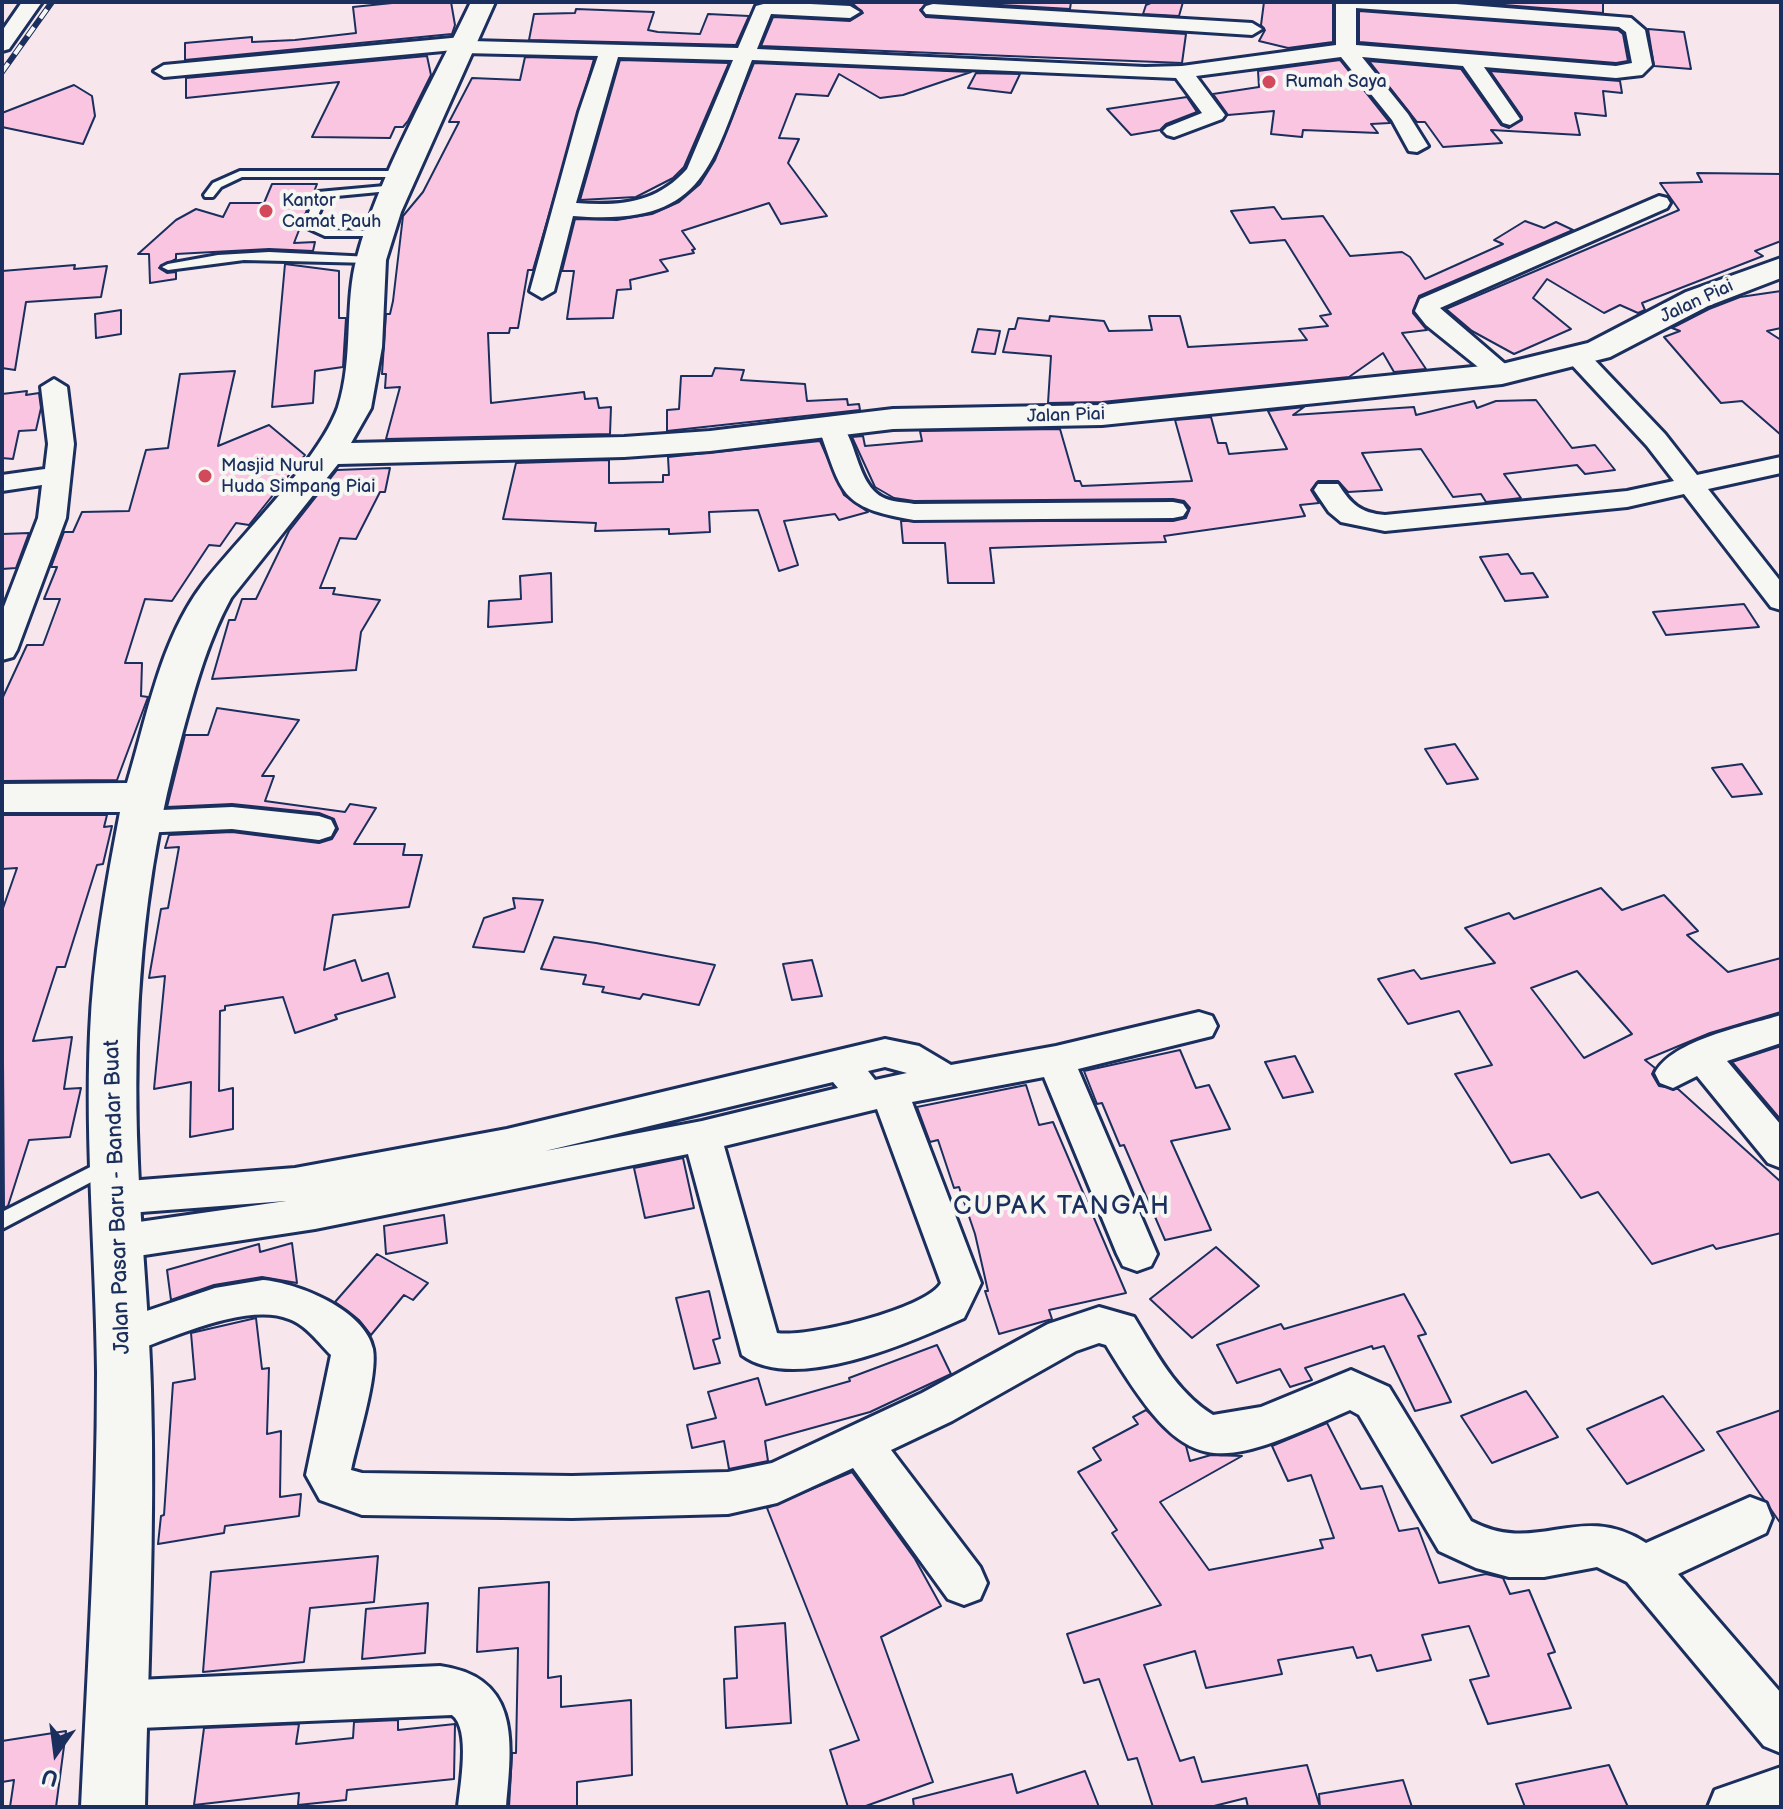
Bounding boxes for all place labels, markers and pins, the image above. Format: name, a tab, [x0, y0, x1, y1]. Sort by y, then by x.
place label: Rumah Saya	[1285, 71, 1387, 93]
marker: Rumah Saya	[1260, 73, 1278, 91]
place label: Kantor Camat Pauh	[282, 190, 381, 232]
marker: Kantor Camat Pauh	[257, 202, 275, 220]
place label: Masjid Nurul Huda Simpang Piai	[221, 455, 375, 498]
marker: Masjid Nurul Huda Simpang Piai	[196, 467, 214, 485]

